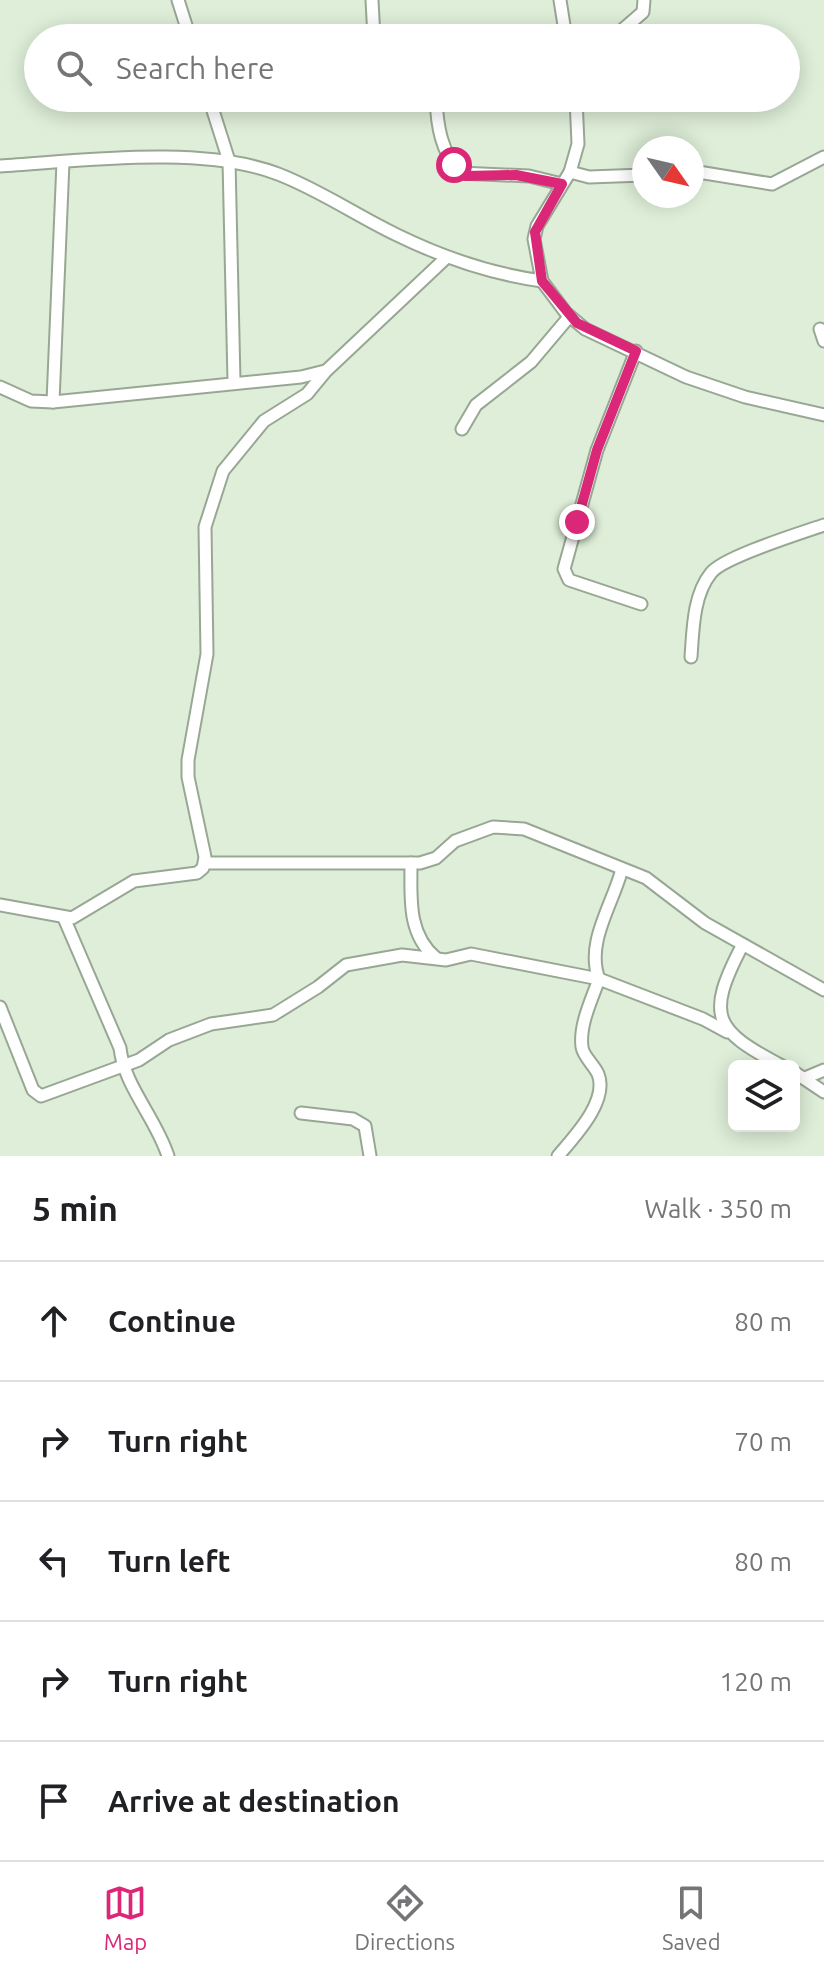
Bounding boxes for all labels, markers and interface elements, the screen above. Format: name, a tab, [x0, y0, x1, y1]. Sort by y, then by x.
search box	[24, 24, 800, 112]
icon: search	[52, 46, 96, 90]
text: Search here	[116, 51, 275, 85]
north arrow	[632, 136, 704, 208]
route start	[436, 147, 472, 183]
route end	[559, 504, 595, 540]
map controls	[728, 1060, 800, 1132]
button: layers	[728, 1060, 800, 1132]
text: 5 min	[32, 1189, 118, 1227]
text: Walk · 350 m	[644, 1194, 792, 1223]
icon: ahead	[32, 1299, 76, 1343]
text: Continue	[108, 1304, 236, 1338]
text: 80 m	[734, 1307, 792, 1336]
icon: right	[32, 1419, 76, 1463]
text: Turn right	[108, 1424, 248, 1458]
text: 70 m	[734, 1427, 792, 1456]
icon: left	[32, 1539, 76, 1583]
text: Turn left	[108, 1544, 230, 1578]
text: 80 m	[734, 1547, 792, 1576]
icon: right	[32, 1659, 76, 1703]
text: Turn right	[108, 1664, 248, 1698]
text: 120 m	[720, 1667, 792, 1696]
icon: arrive	[32, 1779, 76, 1823]
text: Arrive at destination	[108, 1784, 400, 1818]
tab: Map	[103, 1881, 147, 1954]
tab: Directions	[354, 1881, 455, 1954]
tab: Saved	[662, 1881, 721, 1954]

